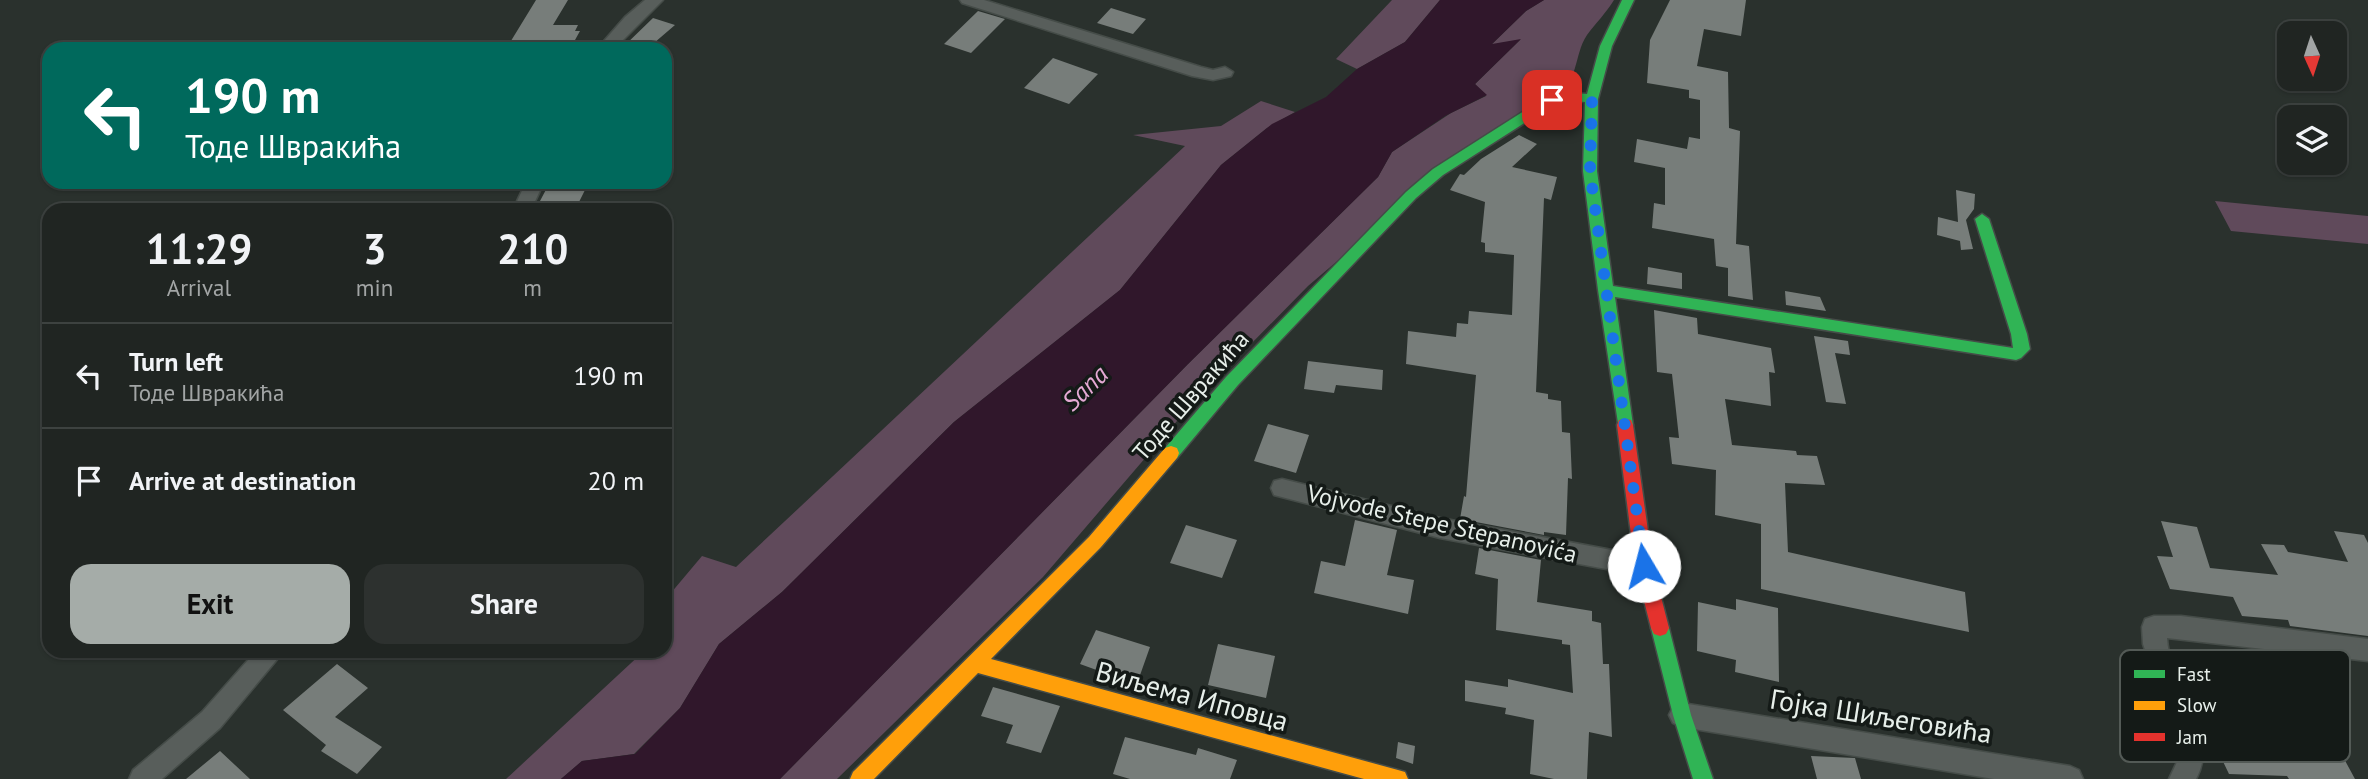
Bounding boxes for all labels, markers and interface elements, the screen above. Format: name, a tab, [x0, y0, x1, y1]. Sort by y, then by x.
north arrow	[2277, 21, 2347, 91]
map controls	[2277, 21, 2347, 175]
text: 190 m	[185, 63, 320, 127]
icon: left	[70, 70, 161, 161]
pin	[1522, 70, 1582, 130]
icon: arrive	[1533, 81, 1571, 119]
button: layers	[2277, 105, 2347, 175]
text: Тоде Швракића	[185, 125, 401, 167]
text: 11:29	[146, 221, 252, 276]
text: 3	[363, 221, 386, 276]
text: 210	[497, 221, 568, 276]
text: Arrival	[167, 273, 231, 302]
text: min	[356, 273, 393, 302]
text: m	[523, 273, 542, 302]
street label: Тоде Швракића	[1126, 324, 1255, 467]
text: Turn left	[129, 345, 223, 378]
icon: left	[70, 357, 108, 395]
water label: Sana	[1054, 357, 1115, 418]
text: 190 m	[573, 359, 644, 392]
text: Тоде Швракића	[129, 378, 284, 407]
icon: arrive	[70, 462, 108, 500]
text: Arrive at destination	[129, 464, 356, 497]
text: 20 m	[588, 464, 644, 497]
street label: Vojvode Stepe Stepanovića	[1303, 477, 1580, 570]
position arrow	[1607, 529, 1681, 603]
button: Exit	[70, 564, 350, 644]
button: Share	[364, 564, 644, 644]
legend	[2120, 650, 2350, 762]
street label: Виљема Иповца	[1092, 652, 1292, 739]
text: Fast	[2177, 662, 2211, 686]
street label: Гојка Шиљеговића	[1767, 680, 1995, 751]
text: Slow	[2177, 693, 2217, 717]
text: Jam	[2176, 725, 2207, 749]

